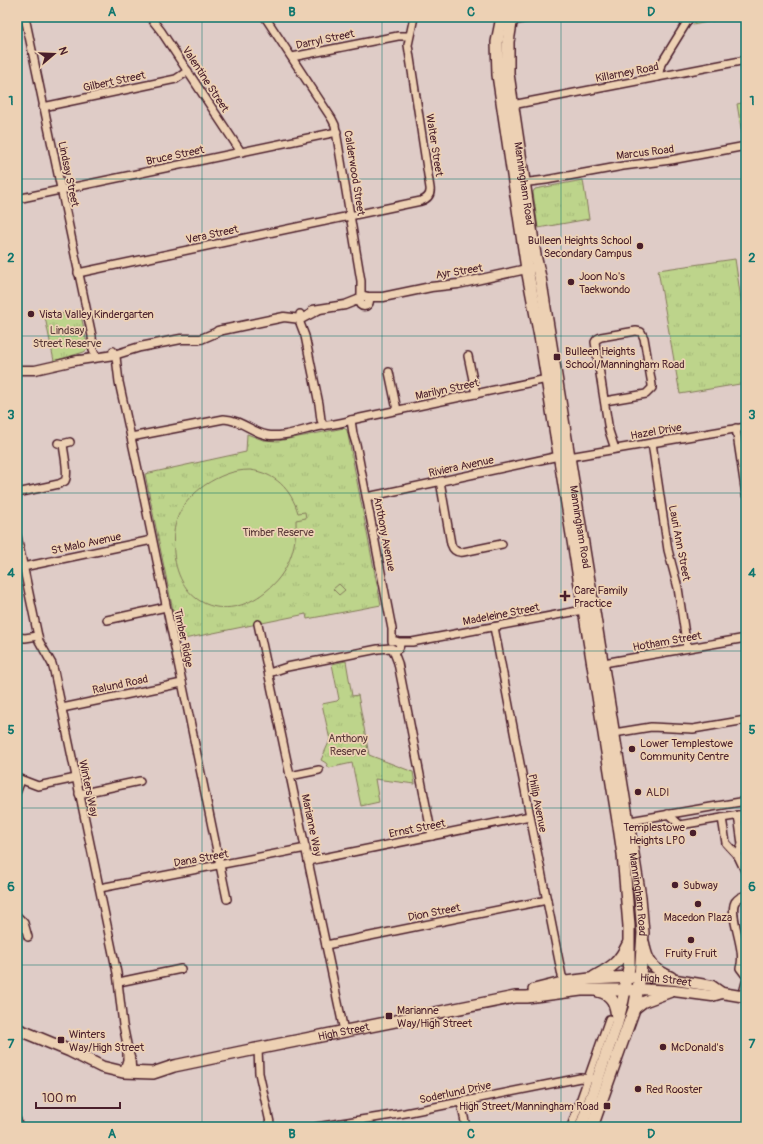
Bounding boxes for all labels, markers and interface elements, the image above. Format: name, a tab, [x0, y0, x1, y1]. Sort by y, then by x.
text: A	[108, 4, 117, 20]
text: B	[288, 4, 296, 20]
text: C	[467, 4, 475, 20]
text: D	[647, 4, 655, 20]
street label: Darryl Street	[295, 27, 356, 52]
north arrow	[34, 34, 74, 74]
street label: Valentine Street	[179, 44, 232, 115]
text: N	[56, 45, 71, 57]
street label: Killarney Road	[594, 60, 660, 85]
street label: Gilbert Street	[82, 68, 147, 94]
text: 1	[8, 93, 14, 109]
text: 1	[749, 93, 755, 109]
street label: Walter Street	[423, 113, 446, 178]
street label: Calderwood Street	[341, 129, 368, 217]
street label: Lindsay Street	[55, 140, 82, 209]
street label: Manningham Road	[511, 141, 536, 226]
street label: Bruce Street	[145, 143, 206, 168]
street label: Marcus Road	[615, 143, 675, 162]
street label: Vera Street	[185, 222, 240, 246]
place label: Bulleen Heights School Secondary Campus	[528, 234, 632, 260]
marker: Bulleen Heights School Secondary Campus	[635, 241, 645, 251]
text: 2	[7, 250, 15, 266]
text: 2	[748, 250, 756, 266]
street label: Ayr Street	[435, 261, 484, 282]
place label: Joon No's Taekwondo	[579, 270, 630, 296]
marker: Joon No's Taekwondo	[566, 277, 576, 287]
place label: Vista Valley Kindergarten	[39, 308, 154, 321]
marker: Vista Valley Kindergarten	[26, 309, 36, 319]
park label: Lindsay Street Reserve	[33, 324, 102, 350]
place label: Bulleen Heights School/Manningham Road	[565, 345, 685, 371]
marker: Bulleen Heights School/Manningham Road	[552, 352, 562, 362]
street label: Marilyn Street	[414, 376, 481, 403]
text: 3	[7, 407, 15, 423]
text: 3	[748, 407, 756, 423]
street label: Hazel Drive	[629, 421, 683, 442]
street label: Riviera Avenue	[427, 453, 495, 480]
street label: Manningham Road	[567, 484, 593, 570]
street label: Anthony Avenue	[371, 496, 398, 573]
street label: Lauri Ann Street	[666, 504, 693, 583]
park label: Timber Reserve	[242, 526, 314, 539]
street label: St Malo Avenue	[50, 530, 123, 557]
text: 4	[7, 565, 15, 581]
text: 4	[748, 565, 756, 581]
place label: Care Family Practice	[574, 584, 628, 610]
marker: Care Family Practice	[559, 590, 571, 602]
street label: Madeleine Street	[462, 601, 541, 628]
street label: Timber Ridge	[171, 608, 196, 669]
street label: Hotham Street	[632, 629, 703, 654]
street label: Ralund Road	[91, 672, 149, 697]
text: 5	[7, 722, 15, 738]
text: 5	[748, 722, 756, 738]
park label: Anthony Reserve	[328, 732, 368, 758]
place label: Lower Templestowe Community Centre	[640, 737, 733, 763]
marker: Lower Templestowe Community Centre	[627, 744, 637, 754]
street label: Winters Way	[76, 759, 101, 818]
street label: Philip Avenue	[525, 773, 550, 834]
place label: ALDI	[646, 786, 669, 799]
marker: ALDI	[633, 787, 643, 797]
street label: Marianne Way	[299, 793, 324, 858]
street label: Ernst Street	[388, 817, 447, 840]
place label: Templestowe Heights LPO	[623, 821, 686, 847]
marker: Templestowe Heights LPO	[688, 828, 698, 838]
street label: Dana Street	[173, 847, 230, 870]
street label: Manningham Road	[626, 852, 649, 936]
text: 6	[7, 879, 15, 895]
place label: Subway	[683, 879, 718, 892]
text: 6	[748, 879, 756, 895]
marker: Subway	[670, 880, 680, 890]
marker: Macedon Plaza	[693, 899, 703, 909]
street label: Dion Street	[407, 901, 462, 924]
place label: Macedon Plaza	[664, 911, 732, 924]
marker: Fruity Fruit	[686, 935, 696, 945]
place label: Fruity Fruit	[665, 947, 718, 960]
street label: High Street	[639, 971, 693, 990]
place label: Marianne Way/High Street	[397, 1004, 473, 1030]
marker: Marianne Way/High Street	[384, 1011, 394, 1021]
street label: High Street	[317, 1020, 371, 1043]
place label: Winters Way/High Street	[69, 1028, 145, 1054]
marker: Winters Way/High Street	[56, 1035, 66, 1045]
text: 7	[8, 1036, 15, 1052]
text: 7	[749, 1036, 756, 1052]
place label: McDonald's	[671, 1041, 724, 1054]
marker: McDonald's	[658, 1042, 668, 1052]
street label: Soderlund Drive	[418, 1078, 493, 1106]
place label: Red Rooster	[646, 1083, 703, 1096]
scale bar	[36, 1084, 120, 1110]
marker: Red Rooster	[633, 1084, 643, 1094]
text: 100 m	[42, 1091, 77, 1106]
place label: High Street/Manningham Road	[459, 1100, 599, 1113]
marker: High Street/Manningham Road	[602, 1101, 612, 1111]
text: A	[108, 1126, 117, 1142]
text: B	[288, 1126, 296, 1142]
text: C	[467, 1126, 475, 1142]
text: D	[647, 1126, 655, 1142]

